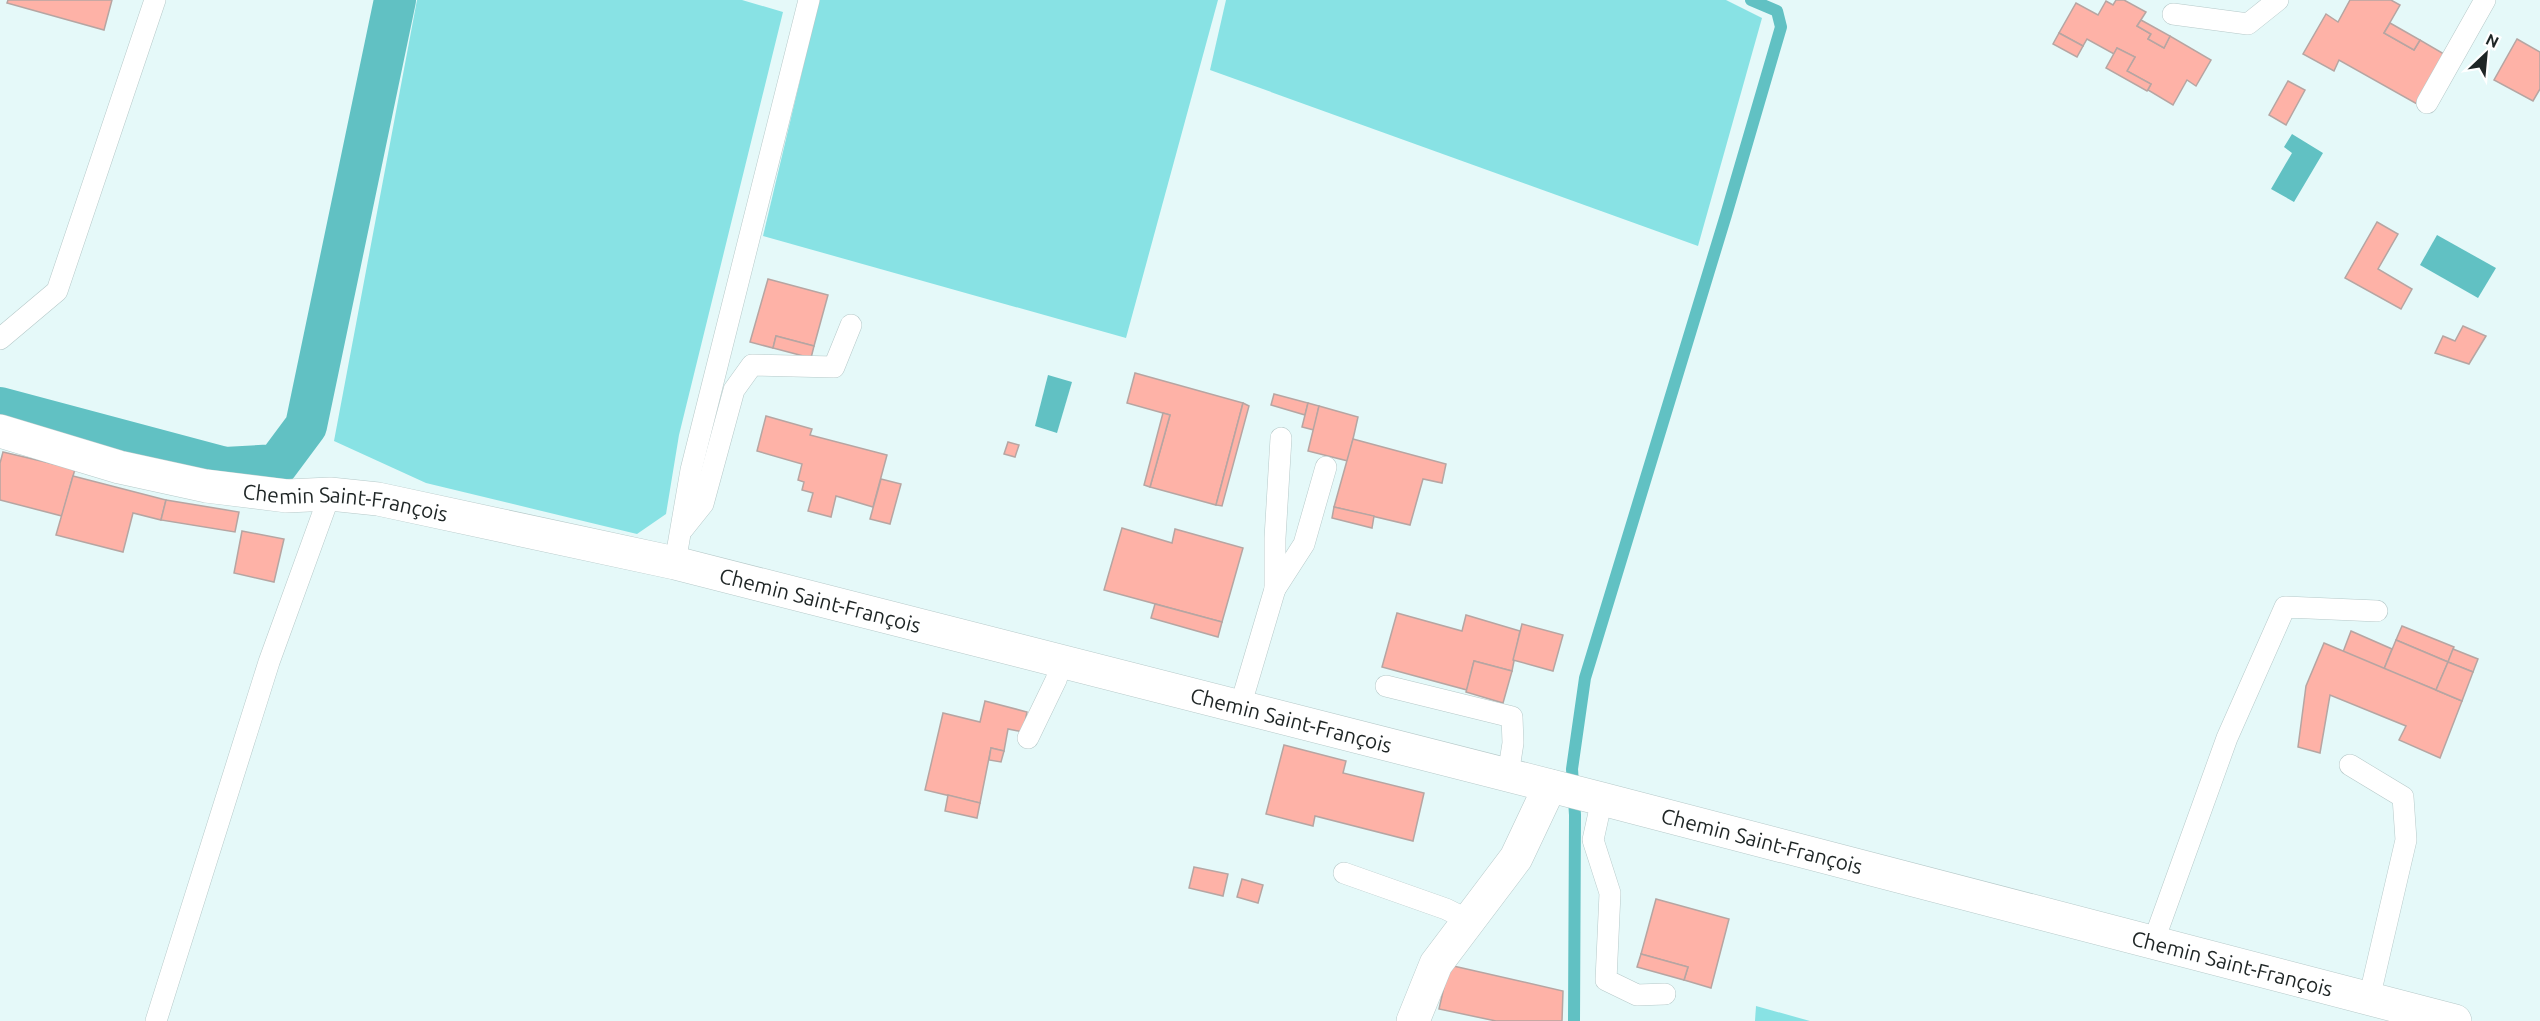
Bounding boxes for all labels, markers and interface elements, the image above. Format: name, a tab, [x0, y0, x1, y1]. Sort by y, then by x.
north arrow	[2456, 24, 2516, 84]
text: N	[2483, 30, 2502, 51]
street label: Chemin Saint-François	[241, 479, 450, 526]
street label: Chemin Saint-François	[717, 563, 923, 637]
street label: Chemin Saint-François	[1188, 683, 1394, 757]
street label: Chemin Saint-François	[1659, 803, 1865, 878]
street label: Chemin Saint-François	[2129, 925, 2335, 1001]

